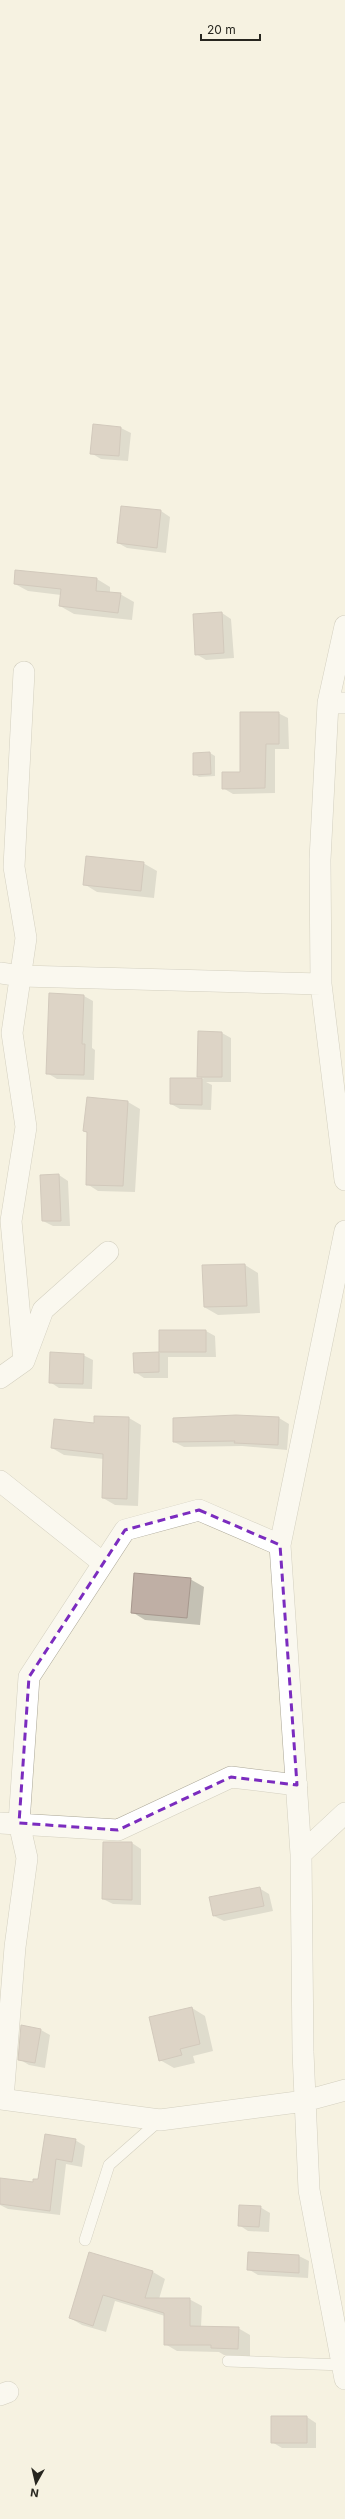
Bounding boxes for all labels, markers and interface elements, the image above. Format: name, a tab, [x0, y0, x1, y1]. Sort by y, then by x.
scale bar	[201, 16, 260, 42]
text: 20 m	[207, 22, 236, 37]
north arrow	[16, 2463, 56, 2503]
text: N	[29, 2485, 40, 2500]

